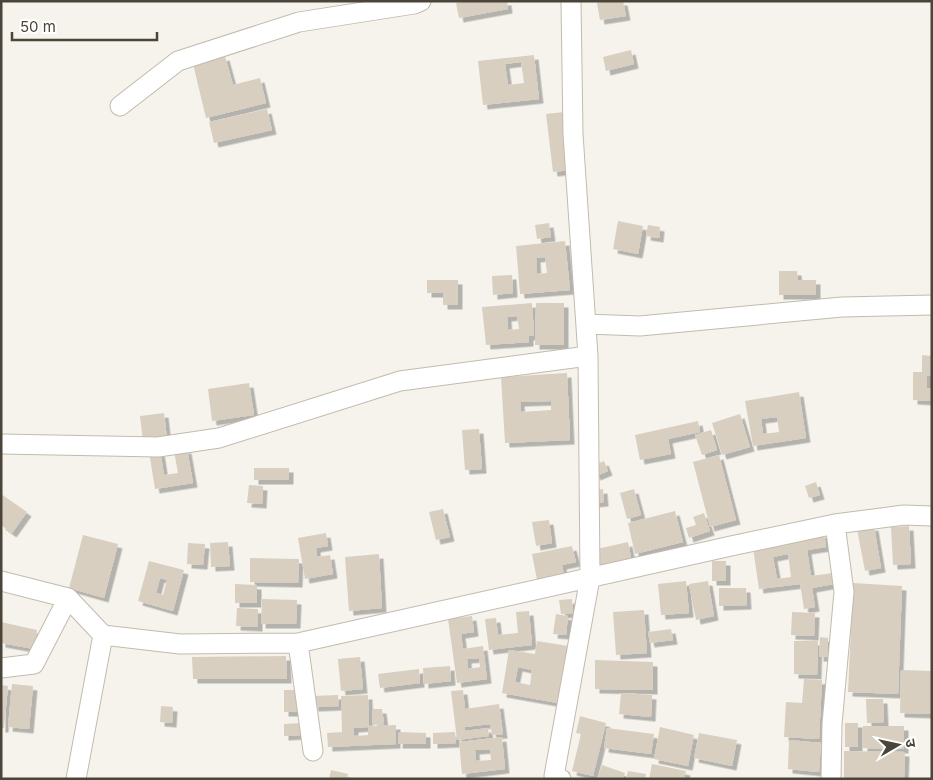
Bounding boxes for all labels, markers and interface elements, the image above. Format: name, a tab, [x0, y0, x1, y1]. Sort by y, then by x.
scale bar	[12, 10, 158, 42]
text: 50 m	[20, 17, 56, 36]
north arrow	[873, 720, 923, 770]
text: उ	[902, 738, 920, 749]

